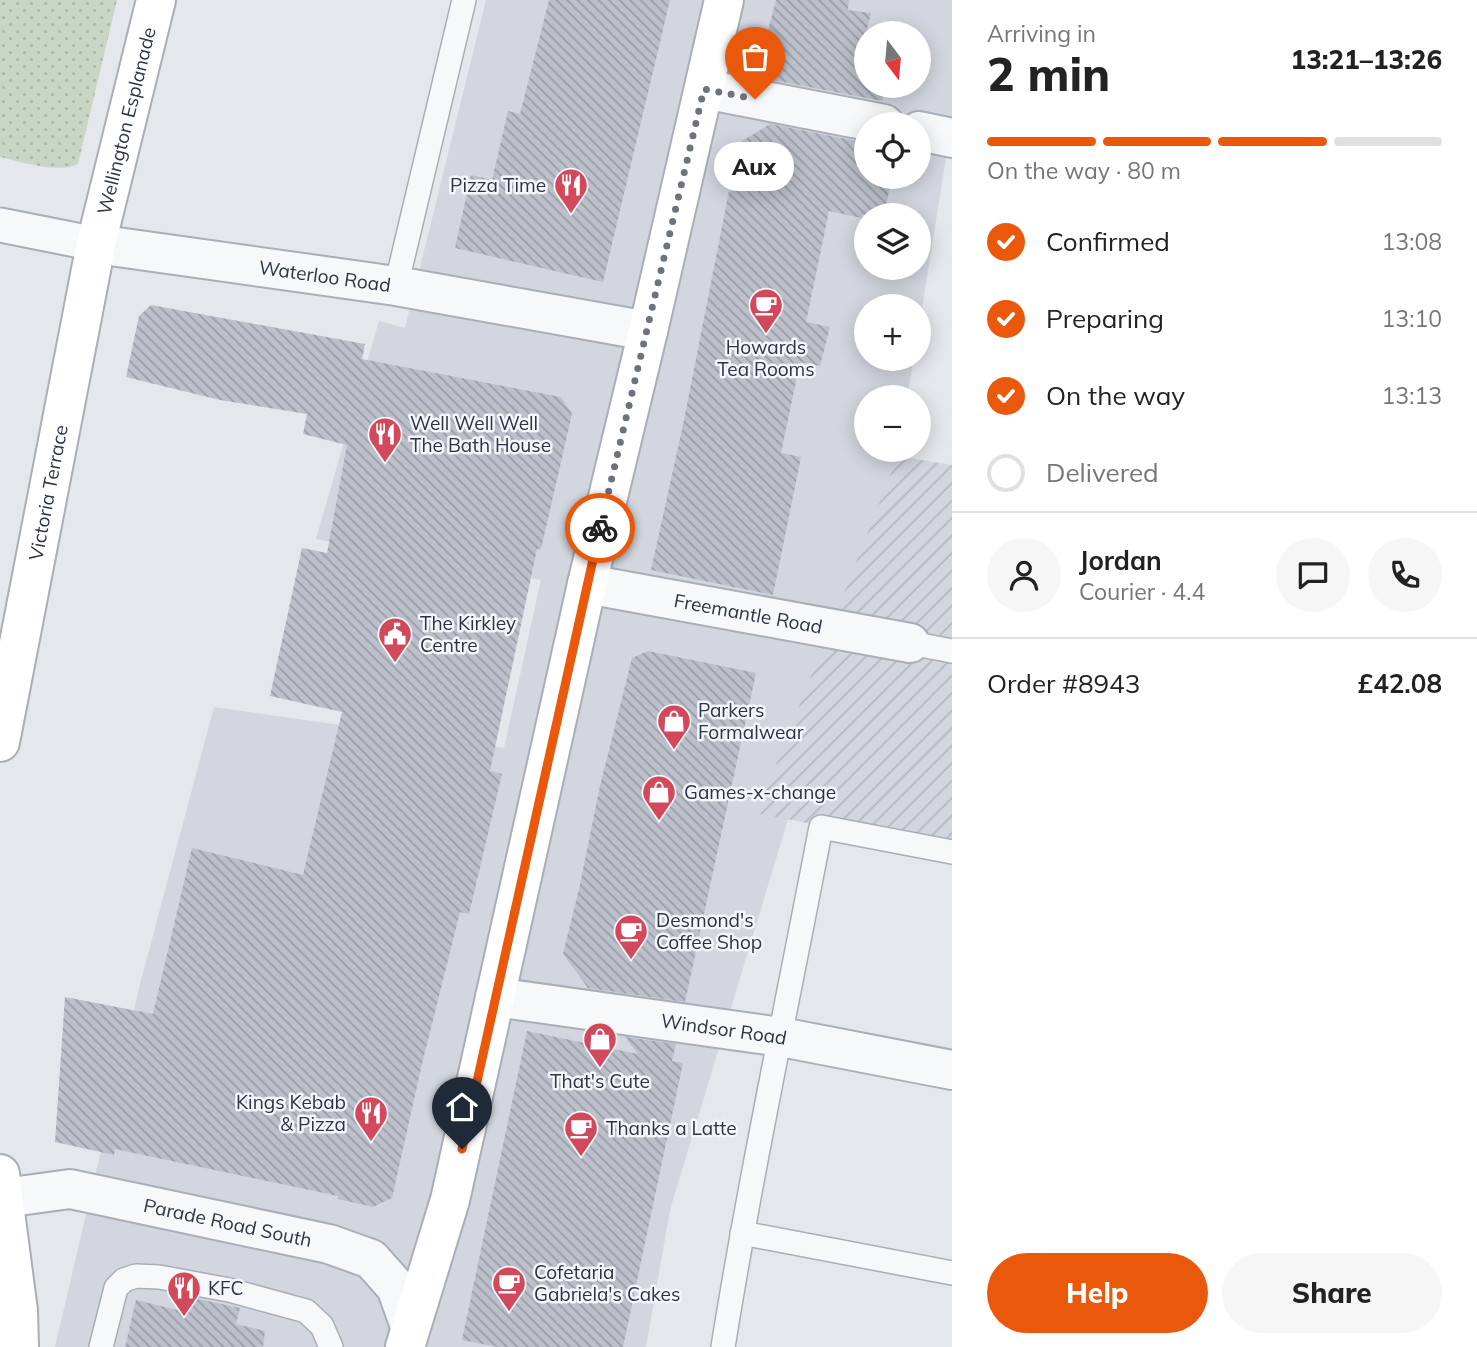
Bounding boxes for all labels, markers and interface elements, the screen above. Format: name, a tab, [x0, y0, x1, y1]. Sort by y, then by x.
text: Arriving in	[987, 19, 1096, 48]
north arrow	[854, 21, 931, 98]
map controls	[854, 21, 931, 462]
street label: Wellington Esplanade	[92, 25, 161, 217]
pin	[725, 27, 785, 99]
icon: bag	[736, 38, 774, 76]
text: 13:21–13:26	[1291, 43, 1442, 76]
text: 2 min	[987, 45, 1110, 103]
button: locate	[854, 112, 931, 189]
callout: Aux	[715, 141, 795, 190]
text: Aux	[732, 152, 776, 181]
text: On the way · 80 m	[987, 156, 1181, 185]
restaurant icon: Pizza Time	[552, 166, 590, 215]
place label: Pizza Time	[450, 173, 546, 197]
button: layers	[854, 203, 931, 280]
icon: check	[987, 223, 1025, 261]
text: Confirmed	[1046, 225, 1170, 258]
text: 13:08	[1382, 227, 1442, 256]
street label: Waterloo Road	[257, 255, 392, 297]
cafe icon: Howards Tea Rooms	[747, 286, 785, 335]
button: +	[854, 294, 931, 371]
icon: check	[987, 300, 1025, 338]
text: Preparing	[1046, 302, 1164, 335]
text: 13:10	[1382, 304, 1442, 333]
place label: Howards Tea Rooms	[717, 335, 815, 381]
icon: check	[987, 377, 1025, 415]
text: On the way	[1046, 379, 1185, 412]
text: 13:13	[1382, 381, 1442, 410]
button: −	[854, 385, 931, 462]
place label: Well Well Well The Bath House	[410, 411, 551, 457]
restaurant icon: Well Well Well The Bath House	[366, 415, 404, 464]
street label: Victoria Terrace	[23, 423, 73, 562]
text: Delivered	[1046, 456, 1159, 489]
courier	[565, 493, 635, 563]
icon: bike	[581, 509, 619, 547]
button: person	[987, 538, 1061, 612]
button: chat	[1276, 538, 1350, 612]
button: phone	[1368, 538, 1442, 612]
text: Jordan	[1079, 544, 1162, 577]
text: Courier · 4.4	[1079, 577, 1205, 606]
street label: Freemantle Road	[672, 588, 824, 639]
place label: The Kirkley Centre	[420, 611, 516, 657]
public building icon: The Kirkley Centre	[376, 615, 414, 664]
text: Order #8943	[987, 667, 1140, 700]
text: £42.08	[1358, 667, 1442, 700]
place label: Parkers Formalwear	[698, 698, 804, 744]
shop icon: Parkers Formalwear	[655, 702, 693, 751]
shop icon: Games-x-change	[640, 773, 678, 822]
place label: Games-x-change	[684, 780, 836, 804]
place label: Desmond's Coffee Shop	[656, 908, 762, 954]
cafe icon: Desmond's Coffee Shop	[612, 912, 650, 961]
street label: Windsor Road	[659, 1008, 789, 1050]
shop icon: That's Cute	[581, 1020, 619, 1069]
place label: That's Cute	[550, 1069, 650, 1093]
pin	[432, 1077, 492, 1149]
icon: home	[443, 1088, 481, 1126]
place label: Kings Kebab & Pizza	[236, 1090, 346, 1136]
restaurant icon: Kings Kebab & Pizza	[352, 1094, 390, 1143]
cafe icon: Thanks a Latte	[562, 1109, 600, 1158]
place label: Thanks a Latte	[606, 1116, 737, 1140]
street label: Parade Road South	[142, 1193, 314, 1252]
button: Help	[987, 1253, 1208, 1333]
button: Share	[1222, 1253, 1442, 1333]
place label: Cofetaria Gabriela's Cakes	[534, 1260, 680, 1306]
cafe icon: Cofetaria Gabriela's Cakes	[490, 1264, 528, 1313]
restaurant icon: KFC	[165, 1269, 203, 1318]
place label: KFC	[208, 1276, 243, 1300]

